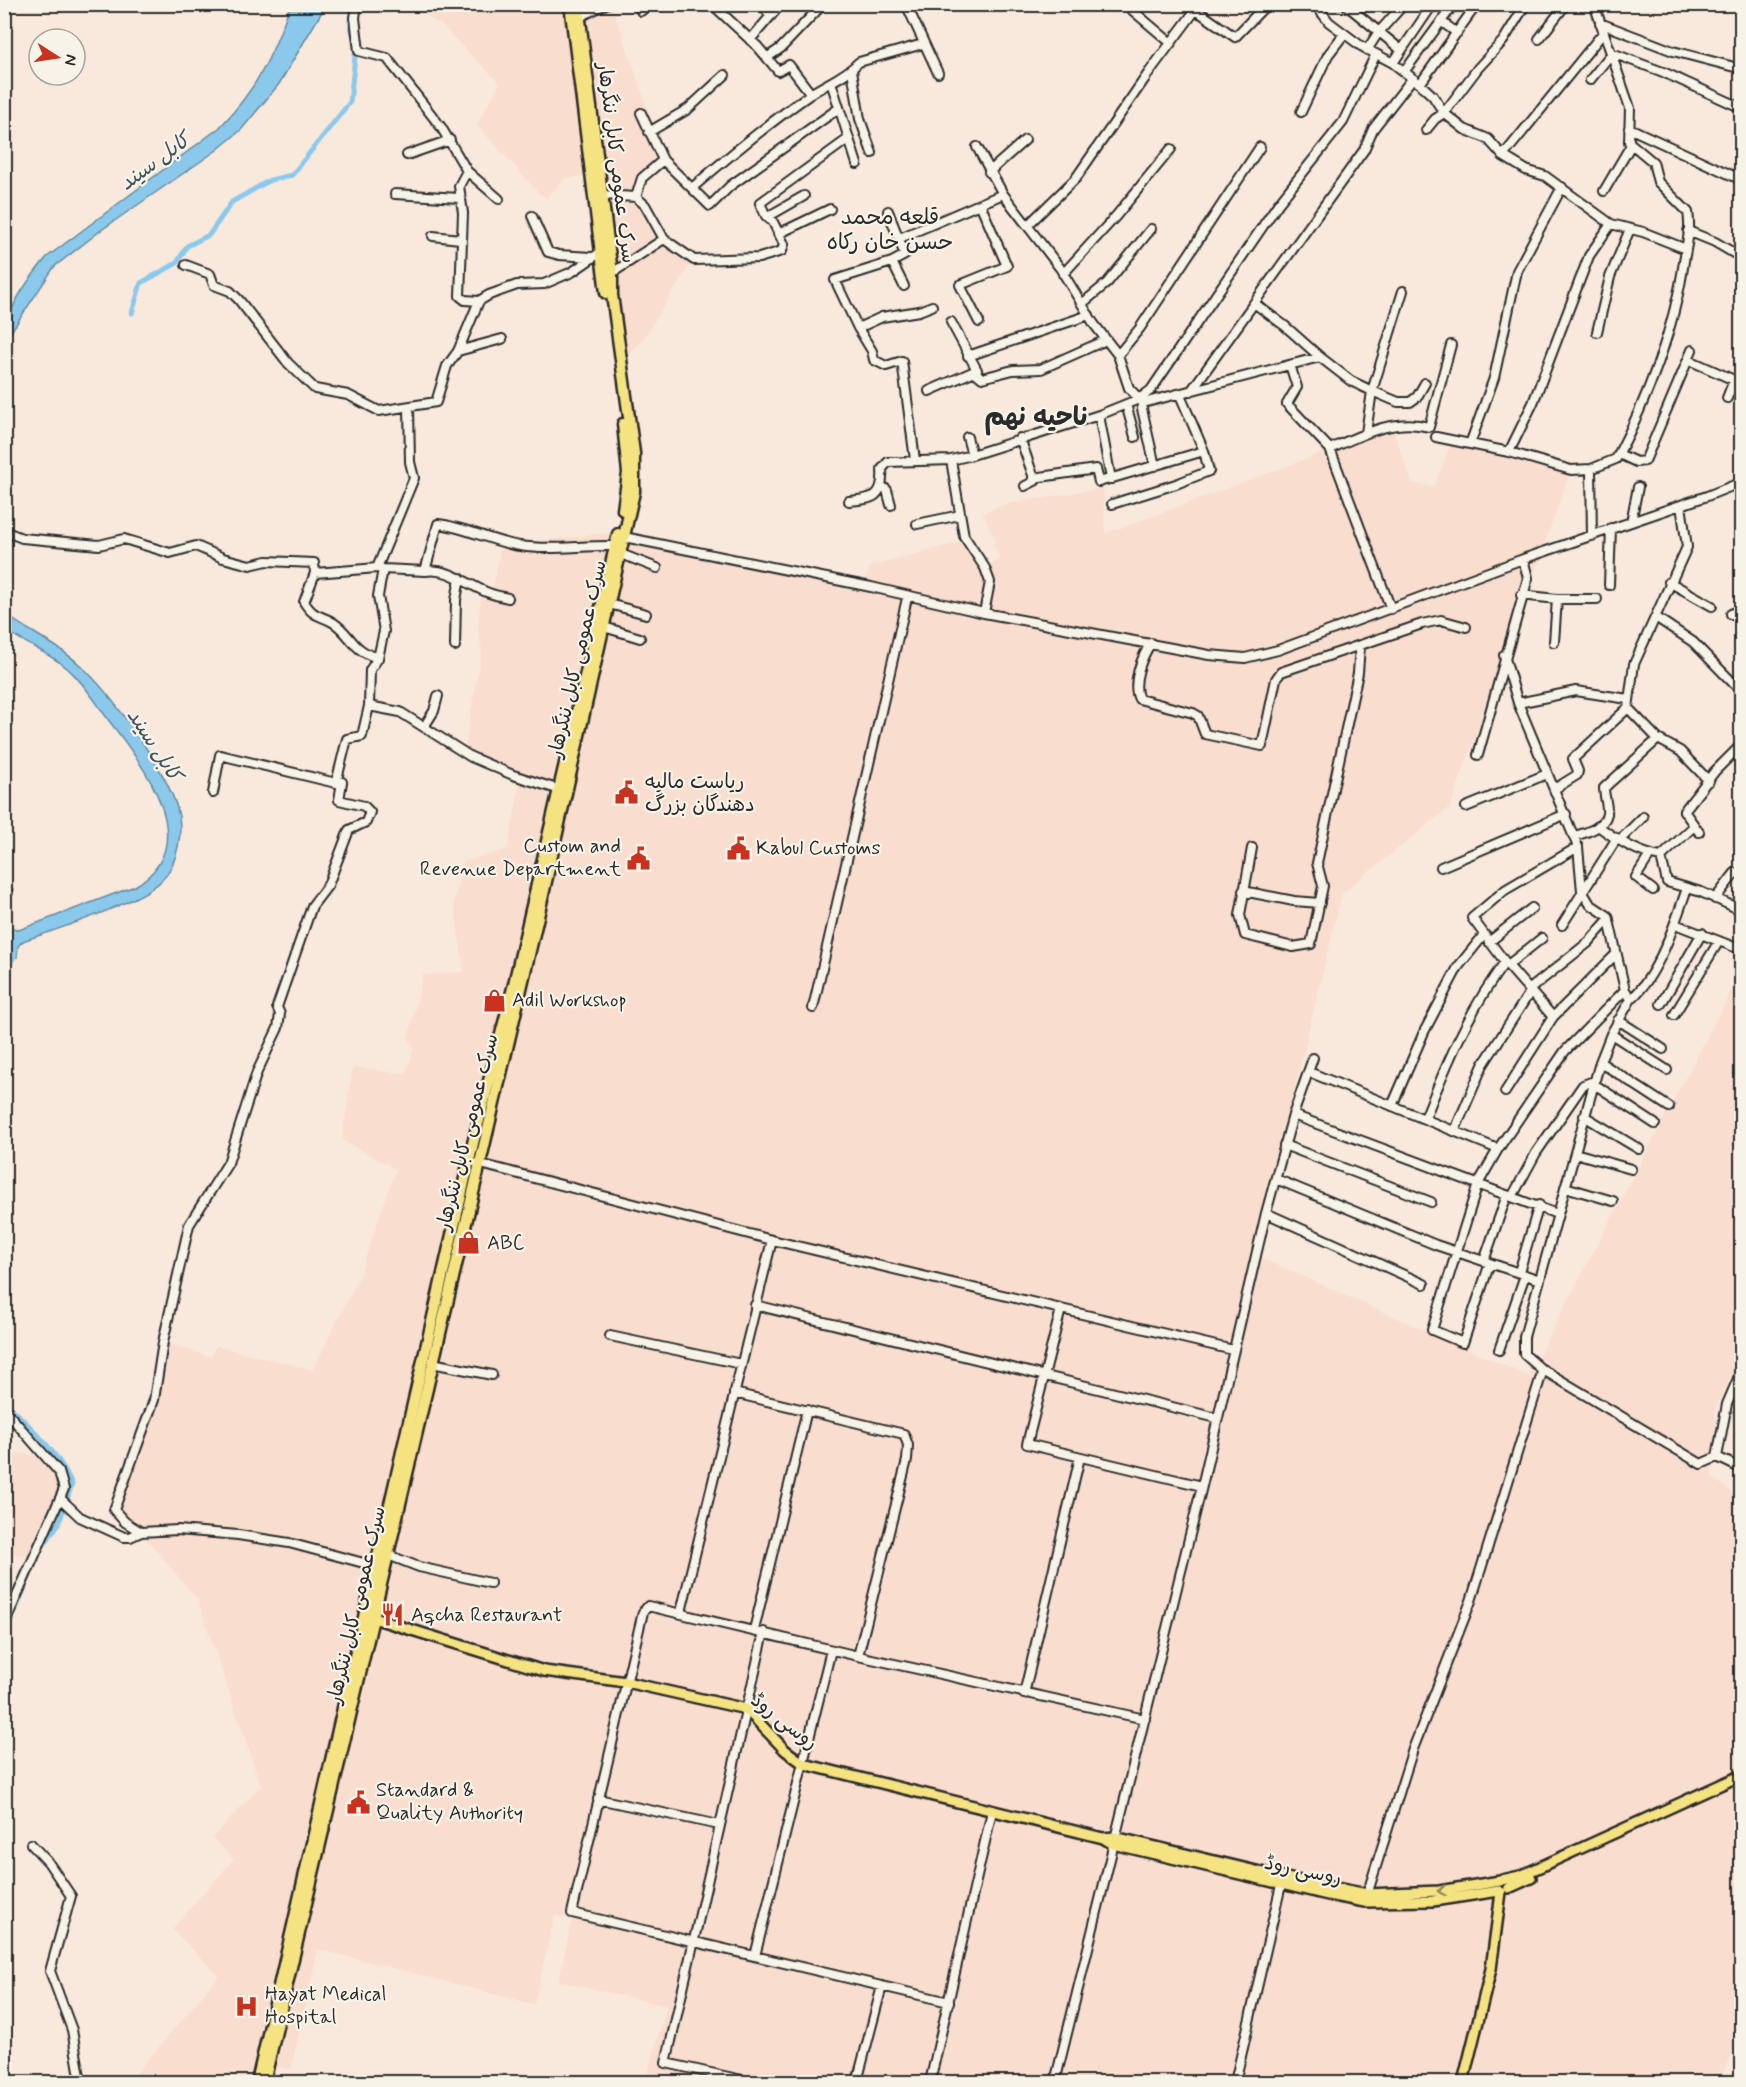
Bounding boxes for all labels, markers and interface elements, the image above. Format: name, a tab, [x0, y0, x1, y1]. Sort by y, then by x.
north arrow	[27, 27, 87, 87]
text: N	[59, 52, 82, 67]
street label: سرک عمومی کابل ننگرهار	[590, 59, 642, 265]
water label: کابل سيند	[114, 124, 199, 197]
district label: قلعه محمد حسن خان رکاه	[827, 204, 953, 257]
district label: ناحیه نهم	[984, 401, 1088, 436]
street label: سرک عمومی کابل ننگرهار	[542, 558, 614, 762]
water label: کابل سيند	[120, 703, 190, 790]
place label: ریاست مالیه دهندگان بزرگ	[645, 769, 755, 819]
public building icon: ریاست مالیه دهندگان بزرگ	[614, 780, 640, 806]
place label: Custom and Revenue Department	[420, 833, 621, 883]
public building icon: Kabul Customs	[725, 835, 751, 861]
place label: Kabul Customs	[756, 835, 880, 862]
public building icon: Custom and Revenue Department	[626, 845, 652, 871]
shop icon: Adil Workshop	[481, 987, 507, 1013]
place label: Adil Workshop	[512, 987, 627, 1014]
street label: سرک عمومی کابل ننگرهار	[430, 1031, 506, 1235]
shop icon: ABC	[456, 1230, 482, 1256]
place label: ABC	[487, 1230, 525, 1257]
street label: سرک عمومی کابل ننگرهار	[321, 1504, 393, 1708]
restaurant icon: Aqcha Restaurant	[380, 1602, 406, 1628]
place label: Aqcha Restaurant	[411, 1602, 562, 1629]
street label: روسی روڈ	[745, 1687, 823, 1757]
place label: Standard & Quality Authority	[376, 1777, 523, 1827]
public building icon: Standard & Quality Authority	[345, 1789, 371, 1815]
street label: روسی روڈ	[1262, 1850, 1344, 1892]
one-way arrow	[1438, 1884, 1447, 1896]
place label: Hayat Medical Hospital	[265, 1981, 387, 2031]
hospital icon: Hayat Medical Hospital	[234, 1993, 260, 2019]

